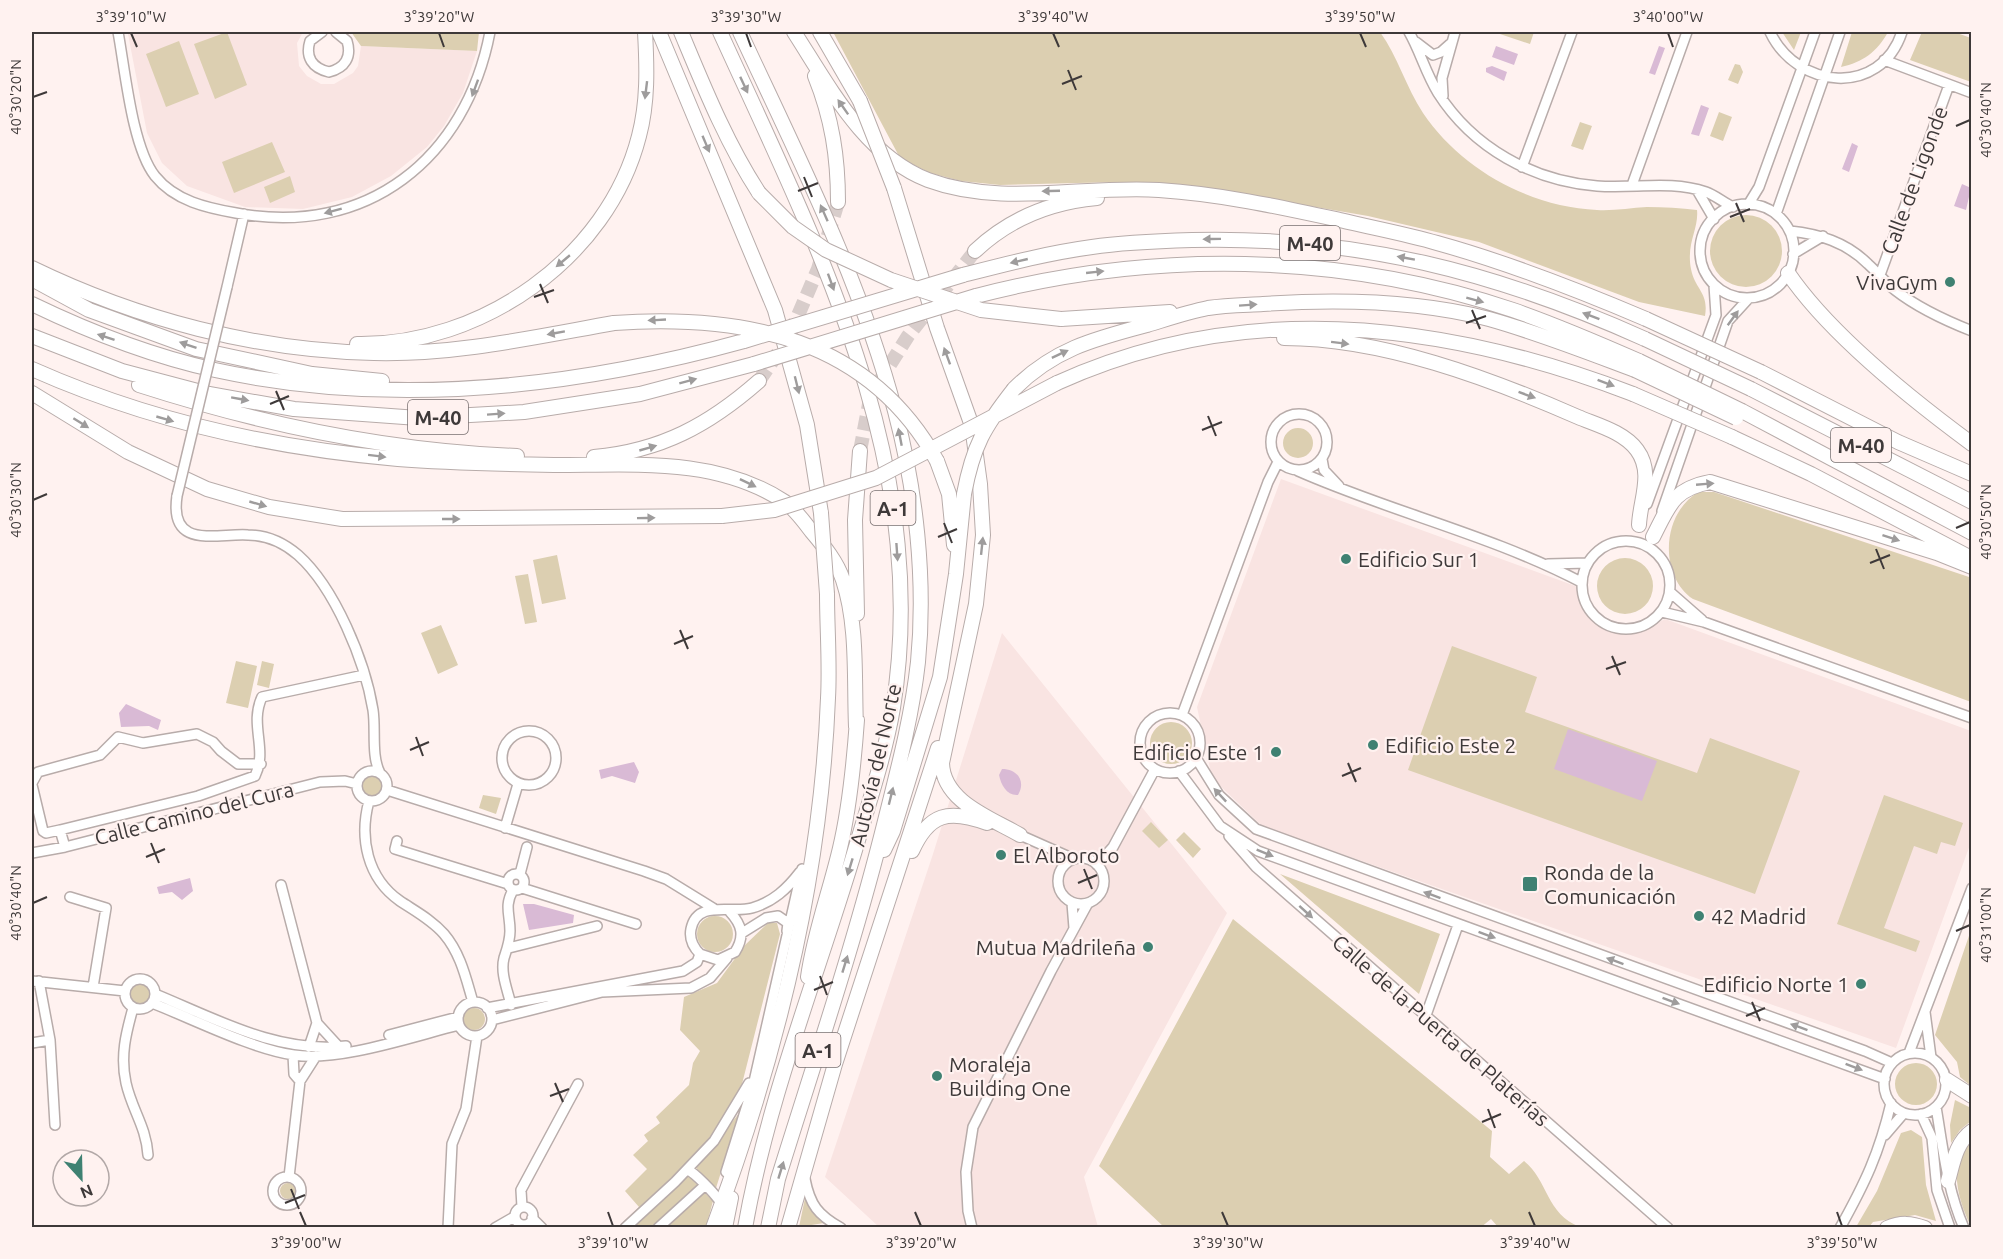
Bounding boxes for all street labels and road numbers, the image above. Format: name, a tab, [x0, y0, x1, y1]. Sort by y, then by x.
street label: Calle de Ligonde	[1876, 103, 1952, 257]
road number: M-40	[1280, 226, 1340, 260]
road number: M-40	[408, 400, 468, 434]
road number: M-40	[1831, 428, 1891, 462]
road number: A-1	[870, 491, 916, 525]
street label: Autovía del Norte	[845, 681, 905, 849]
street label: Calle Camino del Cura	[92, 777, 296, 849]
street label: Calle de la Puerta de Platerías	[1328, 929, 1554, 1131]
road number: A-1	[796, 1033, 840, 1067]

